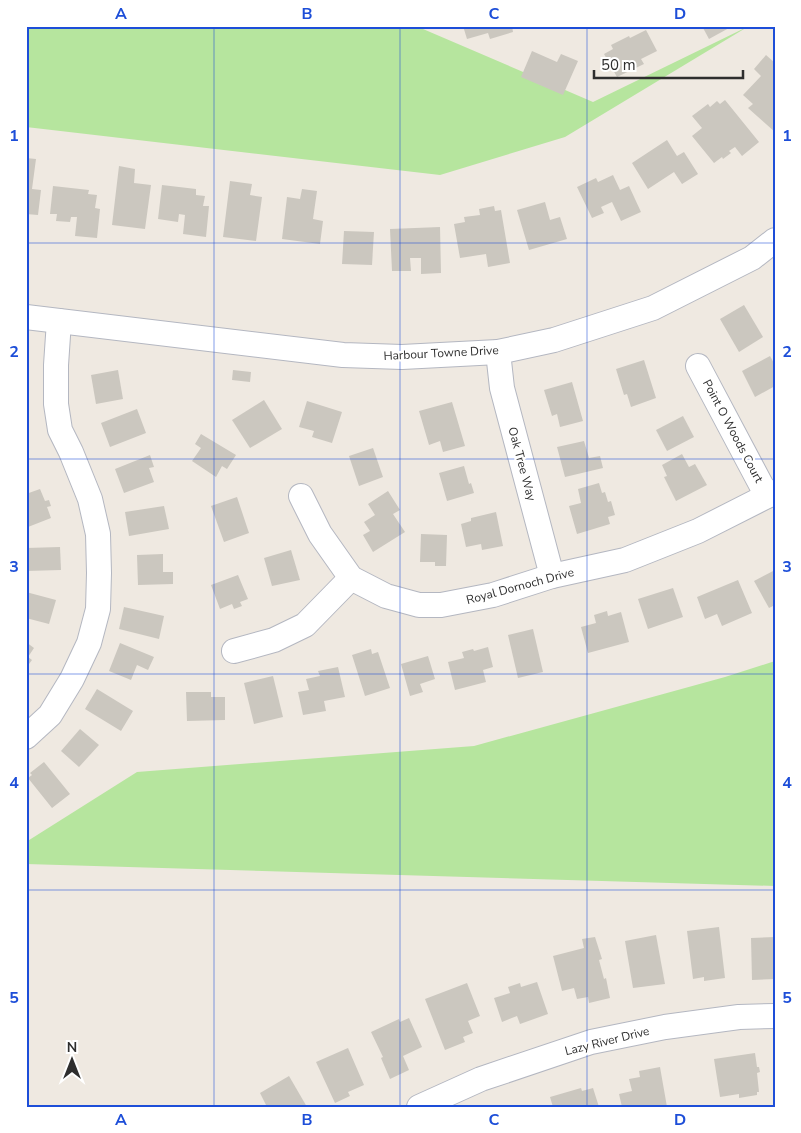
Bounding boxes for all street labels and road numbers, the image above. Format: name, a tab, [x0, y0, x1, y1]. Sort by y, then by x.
street label: Harbour Towne Drive	[383, 342, 499, 364]
street label: Point O Woods Court	[699, 377, 767, 486]
street label: Oak Tree Way	[504, 425, 540, 504]
street label: Royal Dornoch Drive	[464, 564, 576, 608]
street label: Lazy River Drive	[563, 1023, 651, 1059]

